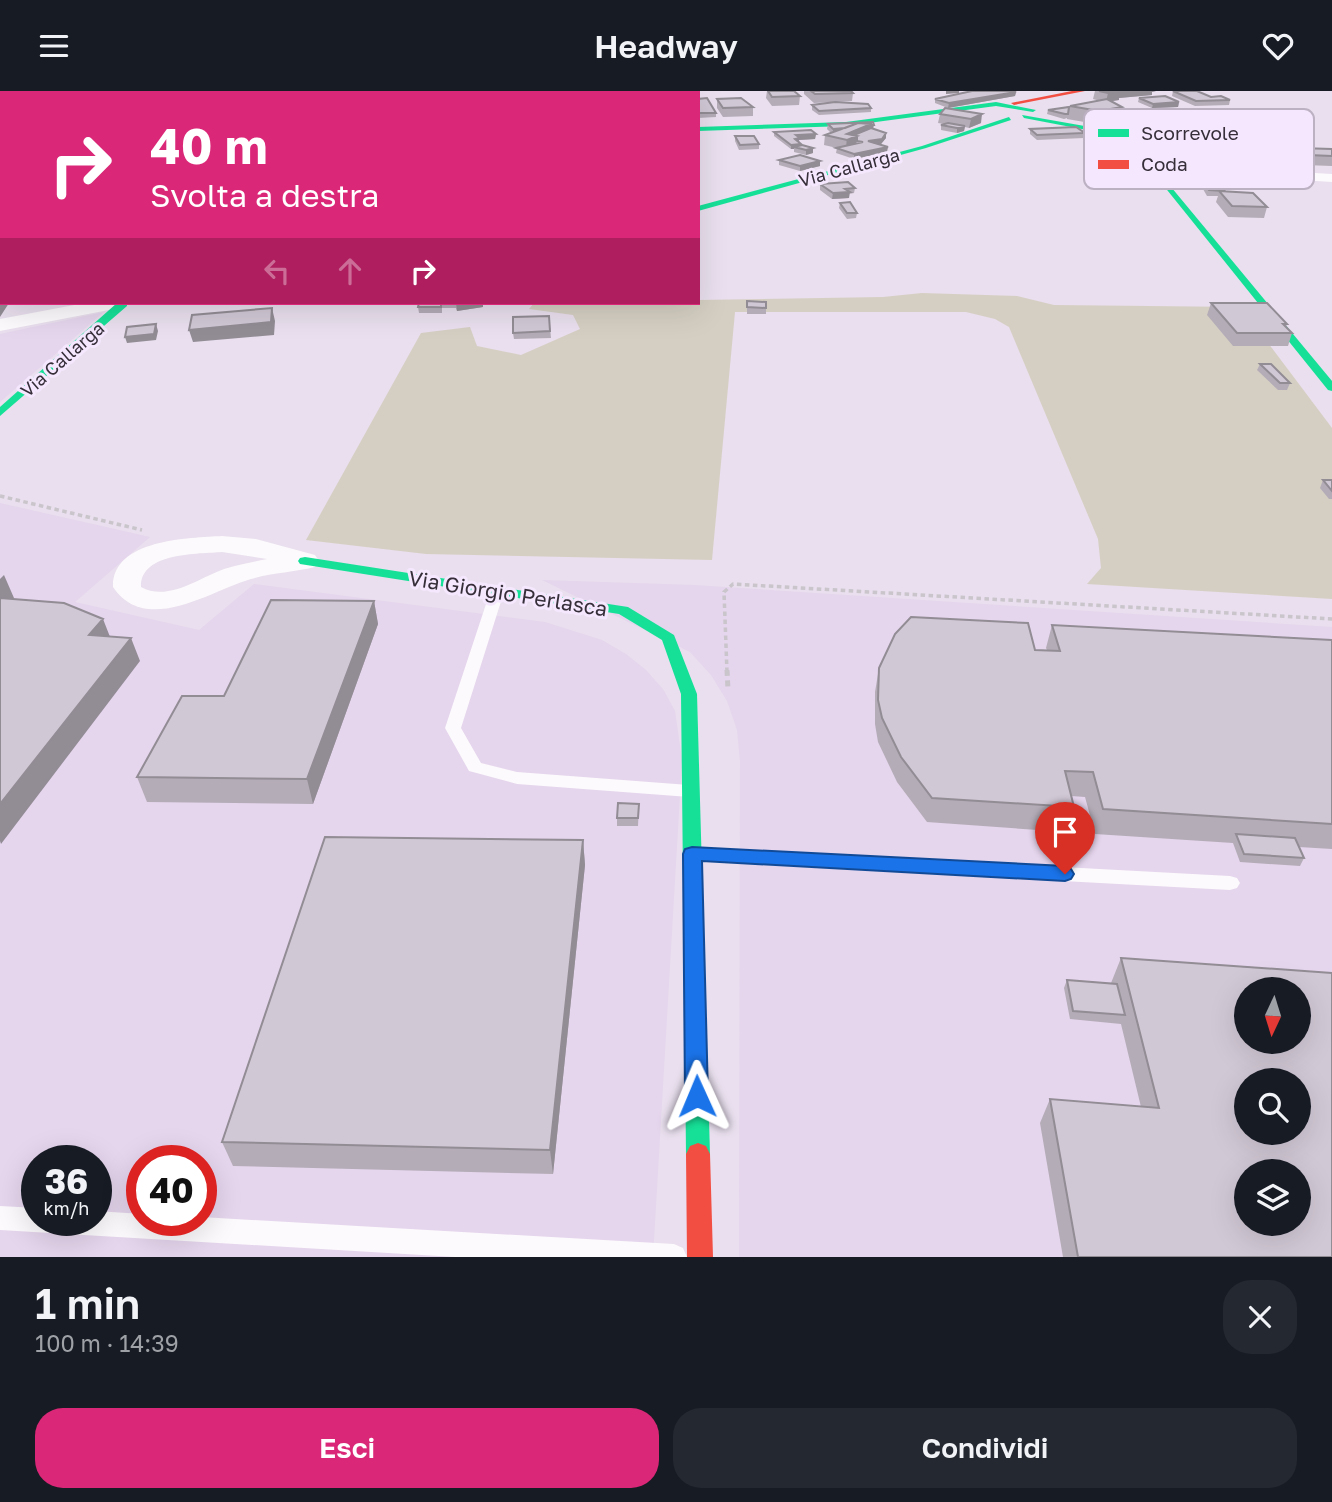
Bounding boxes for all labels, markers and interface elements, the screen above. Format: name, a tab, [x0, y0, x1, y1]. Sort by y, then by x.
icon: menu	[35, 27, 73, 65]
text: Headway	[594, 27, 738, 65]
icon: heart	[1259, 27, 1297, 65]
legend	[1084, 109, 1314, 189]
text: 40 m	[150, 116, 268, 175]
icon: right	[35, 119, 126, 210]
text: Scorrevole	[1141, 121, 1239, 144]
street label: Via Callarga	[796, 143, 902, 191]
text: Coda	[1141, 152, 1188, 175]
text: Svolta a destra	[150, 176, 379, 214]
icon: left	[258, 252, 296, 290]
icon: ahead	[331, 252, 369, 290]
icon: right	[404, 252, 442, 290]
street label: Via Callarga	[16, 317, 108, 401]
street label: Via Giorgio Perlasca	[407, 564, 609, 622]
pin	[1035, 802, 1095, 874]
icon: arrive	[1046, 813, 1084, 851]
north arrow	[1234, 977, 1311, 1053]
map controls	[1234, 977, 1311, 1236]
position arrow	[660, 1059, 734, 1133]
button: search	[1234, 1068, 1311, 1145]
speed limit sign: 40	[126, 1145, 217, 1236]
button: layers	[1234, 1159, 1311, 1236]
text: 36	[45, 1160, 88, 1202]
text: km/h	[44, 1197, 89, 1219]
text: 1 min	[35, 1278, 140, 1328]
button: close	[1223, 1280, 1297, 1354]
text: 100 m · 14:39	[35, 1329, 179, 1357]
button: Esci	[35, 1408, 659, 1488]
button: Condividi	[673, 1408, 1297, 1488]

